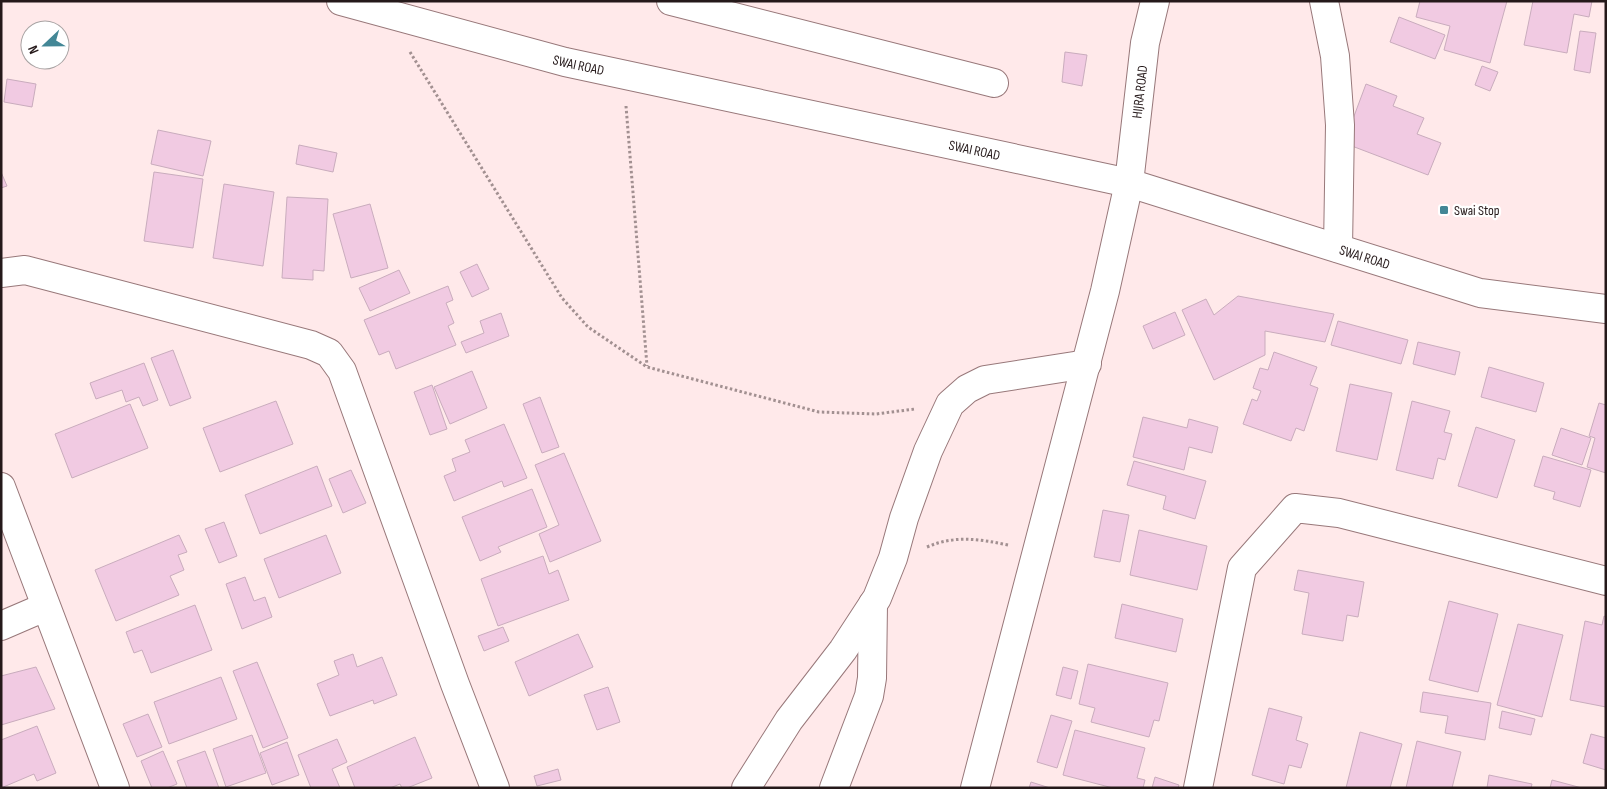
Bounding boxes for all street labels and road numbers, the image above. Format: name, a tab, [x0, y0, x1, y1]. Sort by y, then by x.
street label: SWAI ROAD	[551, 51, 606, 79]
street label: HIJRA ROAD	[1128, 64, 1151, 120]
street label: SWAI ROAD	[947, 136, 1002, 164]
street label: SWAI ROAD	[1337, 241, 1392, 273]

